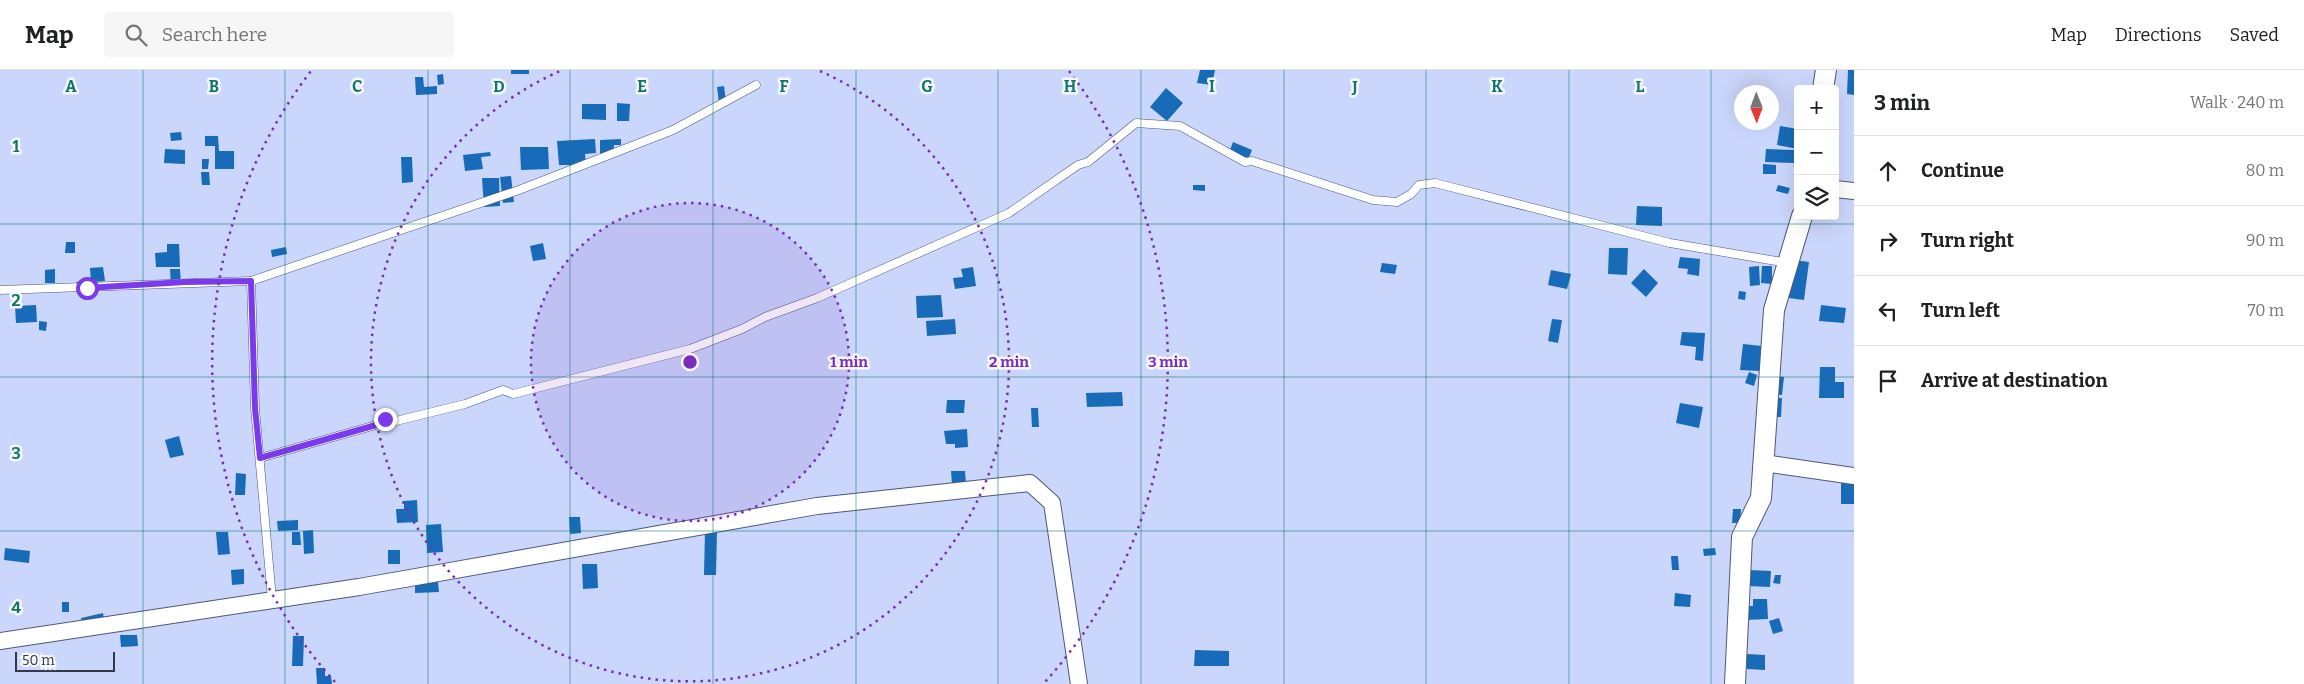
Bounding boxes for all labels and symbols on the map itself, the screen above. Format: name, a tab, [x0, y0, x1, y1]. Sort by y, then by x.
text: A	[65, 77, 77, 96]
text: B	[209, 77, 219, 96]
text: C	[352, 77, 362, 96]
text: D	[493, 77, 505, 96]
text: E	[637, 77, 647, 96]
text: F	[780, 77, 789, 96]
text: G	[921, 77, 933, 96]
text: H	[1064, 77, 1077, 96]
text: I	[1209, 77, 1215, 96]
text: J	[1351, 77, 1358, 96]
text: K	[1491, 77, 1503, 96]
text: L	[1636, 77, 1645, 96]
north arrow	[1734, 85, 1779, 130]
text: 1	[13, 137, 20, 156]
route start	[76, 277, 99, 300]
text: 2	[11, 291, 21, 310]
centre of rings	[681, 353, 699, 371]
text: 1 min	[830, 353, 868, 371]
text: 2 min	[989, 353, 1029, 371]
text: 3 min	[1148, 353, 1188, 371]
route end	[374, 408, 397, 431]
text: 3	[11, 444, 21, 463]
text: 4	[11, 598, 21, 617]
scale bar	[15, 649, 115, 672]

